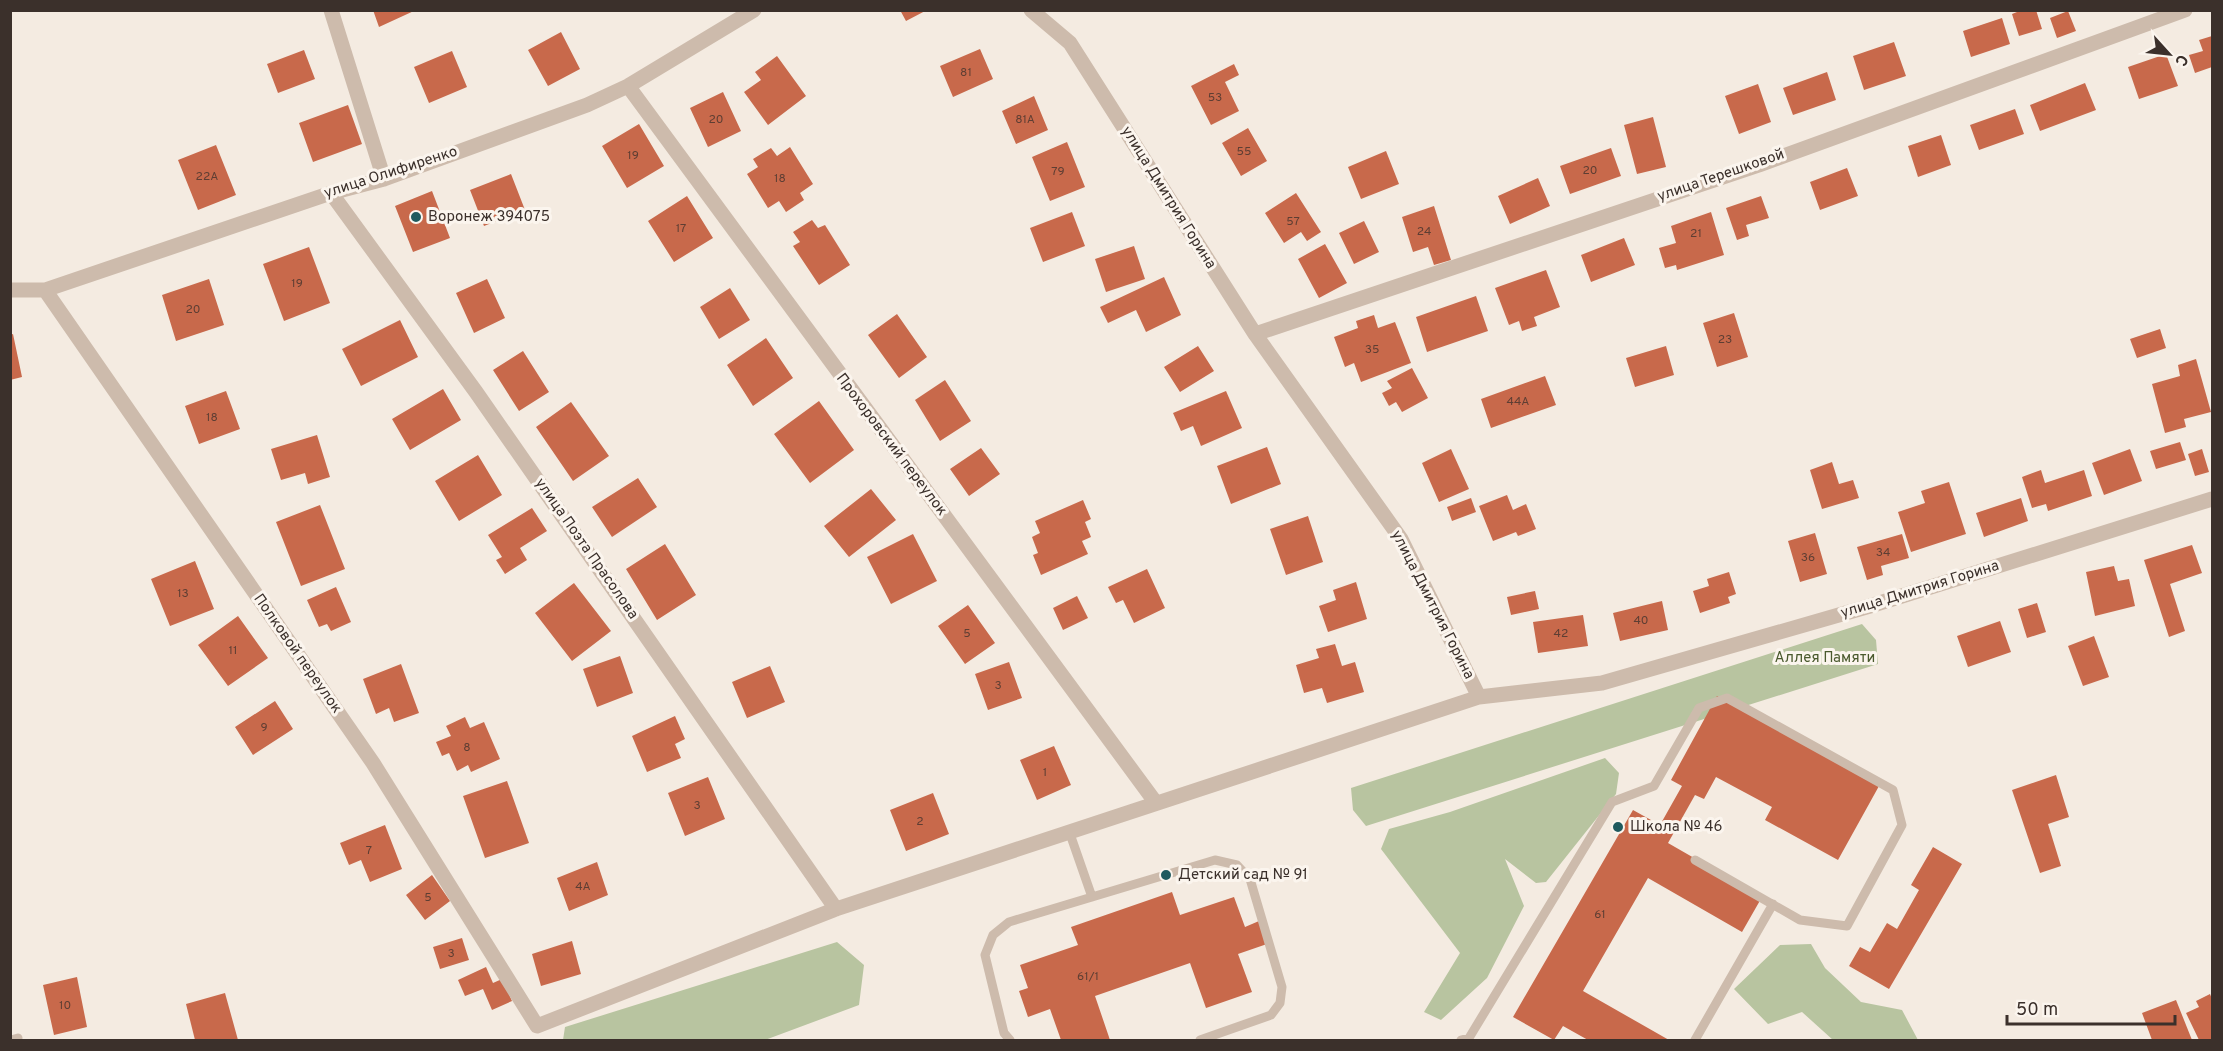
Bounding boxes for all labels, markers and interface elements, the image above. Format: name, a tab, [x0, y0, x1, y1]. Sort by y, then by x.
north arrow	[2139, 24, 2199, 84]
text: С	[2169, 51, 2192, 69]
house number: 81	[960, 65, 972, 81]
house number: 53	[1208, 90, 1222, 106]
house number: 20	[708, 112, 724, 128]
house number: 81А	[1015, 112, 1035, 128]
street label: улица Дмитрия Горина	[1116, 123, 1220, 273]
street label: улица Олифиренко	[322, 142, 460, 204]
house number: 55	[1237, 144, 1251, 160]
street label: улица Терешковой	[1655, 145, 1787, 207]
house number: 19	[627, 148, 639, 164]
house number: 20	[1582, 163, 1598, 179]
house number: 79	[1051, 164, 1065, 180]
house number: 22А	[196, 169, 218, 185]
house number: 18	[774, 171, 786, 187]
place label: Воронеж 394075	[428, 208, 550, 227]
marker: Воронеж 394075	[409, 210, 423, 224]
house number: 57	[1286, 214, 1300, 230]
house number: 17	[676, 221, 686, 237]
house number: 24	[1417, 224, 1431, 240]
house number: 21	[1690, 226, 1702, 242]
house number: 19	[291, 276, 303, 292]
house number: 20	[185, 302, 201, 318]
house number: 23	[1718, 332, 1732, 348]
house number: 35	[1365, 342, 1379, 358]
street label: Прохоровский переулок	[831, 370, 951, 520]
house number: 44А	[1507, 394, 1529, 410]
house number: 18	[206, 410, 218, 426]
street label: улица Поэта Прасолова	[530, 475, 642, 623]
street label: улица Дмитрия Горина	[1386, 527, 1478, 683]
house number: 34	[1876, 545, 1890, 561]
house number: 36	[1801, 550, 1815, 566]
street label: улица Дмитрия Горина	[1838, 557, 2002, 623]
house number: 13	[177, 586, 189, 602]
street label: Полковой переулок	[249, 590, 345, 718]
house number: 40	[1633, 613, 1649, 629]
house number: 5	[963, 626, 971, 642]
house number: 42	[1554, 626, 1568, 642]
house number: 11	[229, 643, 237, 659]
park label: Аллея Памяти	[1775, 649, 1875, 668]
house number: 3	[994, 678, 1002, 694]
house number: 9	[260, 720, 268, 736]
house number: 8	[463, 740, 471, 756]
house number: 1	[1043, 765, 1047, 781]
house number: 3	[693, 798, 701, 814]
house number: 2	[916, 814, 924, 830]
place label: Школа № 46	[1630, 818, 1723, 837]
marker: Школа № 46	[1611, 820, 1625, 834]
house number: 7	[366, 843, 372, 859]
place label: Детский сад № 91	[1178, 866, 1308, 885]
marker: Детский сад № 91	[1159, 868, 1173, 882]
house number: 4А	[575, 879, 591, 895]
house number: 5	[424, 890, 432, 906]
house number: 61	[1594, 907, 1606, 923]
house number: 3	[447, 946, 455, 962]
house number: 61/1	[1077, 969, 1099, 985]
scale bar	[2007, 988, 2175, 1026]
house number: 10	[59, 998, 71, 1014]
text: 50 m	[2016, 999, 2058, 1022]

